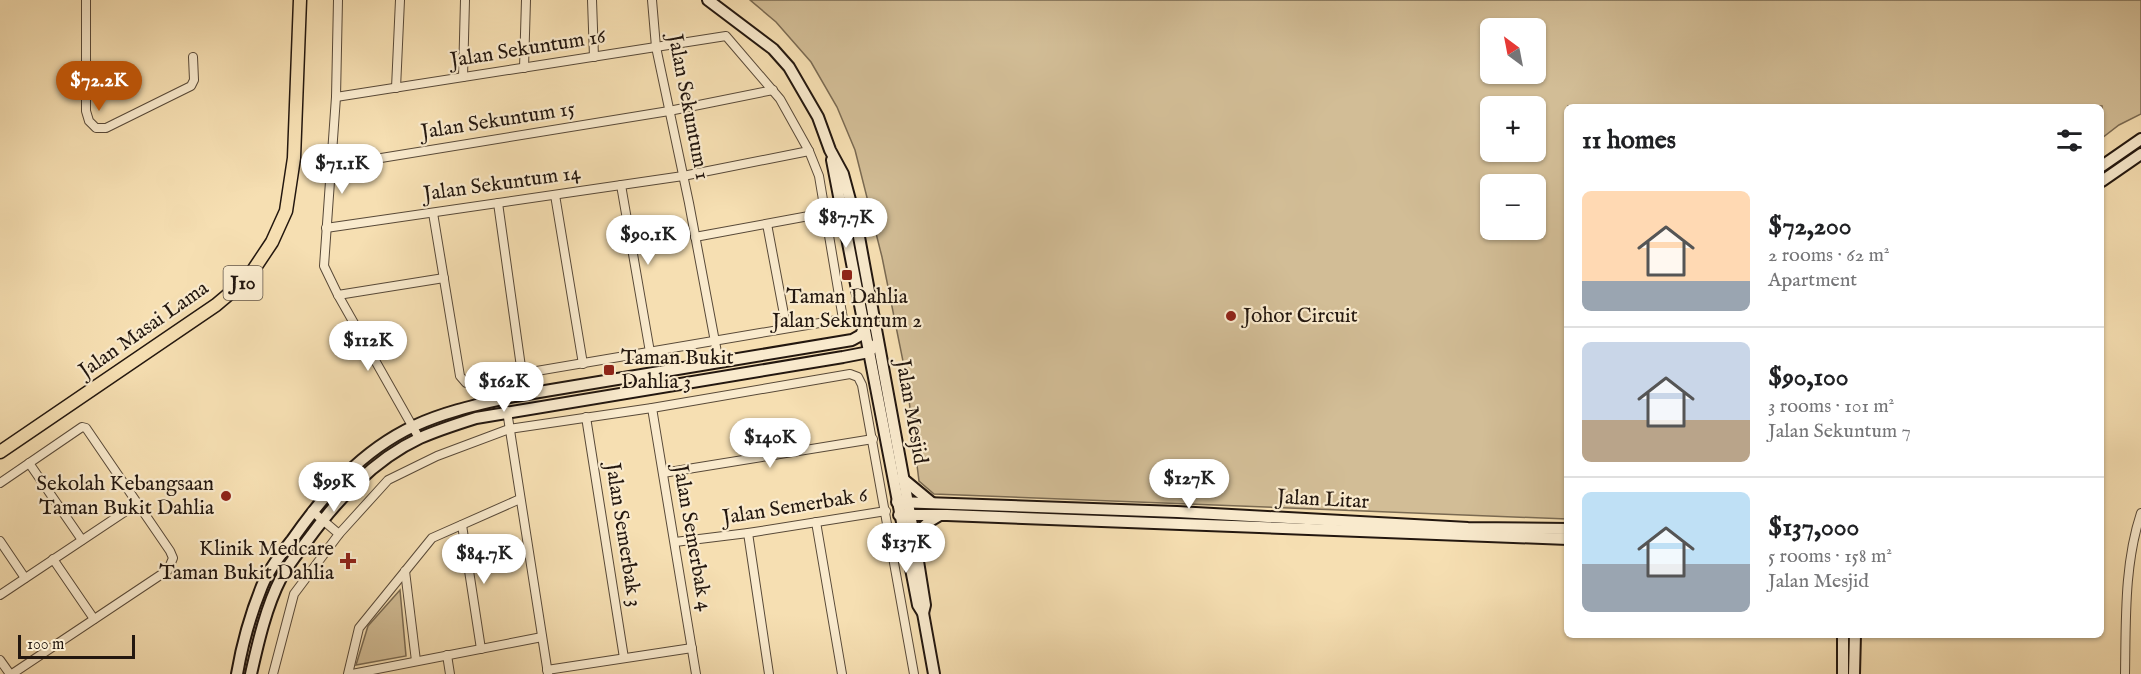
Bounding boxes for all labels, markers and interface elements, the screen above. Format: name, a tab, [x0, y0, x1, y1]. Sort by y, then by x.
north arrow	[1480, 18, 1546, 84]
map controls	[1480, 18, 1546, 240]
street label: Jalan Sekuntum 16	[446, 23, 609, 75]
street label: Jalan Sekuntum 1	[660, 30, 715, 182]
pin: $72.2K	[50, 61, 148, 112]
text: $72.2K	[70, 68, 128, 93]
street label: Jalan Sekuntum 15	[417, 95, 577, 147]
button: +	[1480, 96, 1546, 162]
text: 11 homes	[1582, 124, 1676, 157]
icon: filters	[2053, 124, 2086, 157]
pin: $71.1K	[293, 144, 391, 195]
text: $71.1K	[315, 151, 369, 176]
street label: Jalan Sekuntum 14	[420, 160, 583, 209]
button: −	[1480, 174, 1546, 240]
pin: $87.7K	[797, 198, 895, 249]
text: $87.7K	[818, 205, 874, 230]
text: $72,200	[1768, 210, 1851, 243]
pin: $90.1K	[599, 215, 697, 266]
icon: home	[1630, 215, 1702, 287]
text: $90.1K	[620, 222, 676, 247]
text: 2 rooms · 62 m²	[1768, 243, 1890, 268]
road number: J10	[224, 266, 262, 300]
marker: Taman Dahlia Jalan Sekuntum 2	[840, 268, 854, 282]
text: Apartment	[1768, 268, 1857, 293]
street label: Jalan Masai Lama	[72, 275, 215, 386]
place label: Taman Dahlia Jalan Sekuntum 2	[770, 284, 922, 335]
place label: Johor Circuit	[1241, 303, 1358, 330]
marker: Johor Circuit	[1224, 309, 1238, 323]
pin: $112K	[326, 321, 410, 372]
text: $112K	[343, 328, 393, 353]
place label: Taman Bukit Dahlia 3	[621, 345, 734, 396]
street label: Jalan Mesjid	[888, 355, 934, 467]
text: $90,100	[1768, 361, 1849, 394]
pin: $162K	[462, 362, 546, 413]
marker: Taman Bukit Dahlia 3	[602, 363, 616, 377]
icon: home	[1630, 366, 1702, 438]
text: $162K	[479, 369, 529, 394]
text: 3 rooms · 101 m²	[1768, 394, 1894, 419]
pin: $140K	[728, 418, 812, 469]
text: Jalan Sekuntum 7	[1768, 419, 1911, 444]
text: $140K	[744, 425, 796, 450]
street label: Jalan Semerbak 3	[598, 459, 648, 609]
pin: $127K	[1147, 459, 1231, 510]
street label: Jalan Semerbak 4	[666, 461, 718, 614]
pin: $99K	[298, 462, 370, 513]
text: $127K	[1163, 466, 1215, 491]
text: $99K	[313, 469, 356, 494]
place label: Sekolah Kebangsaan Taman Bukit Dahlia	[36, 471, 215, 522]
street label: Jalan Semerbak 6	[719, 482, 871, 532]
street label: Jalan Litar	[1274, 484, 1370, 516]
marker: Sekolah Kebangsaan Taman Bukit Dahlia	[219, 489, 233, 503]
text: $137,000	[1768, 511, 1859, 544]
icon: home	[1630, 516, 1702, 588]
pin: $137K	[864, 523, 948, 574]
text: $137K	[881, 530, 931, 555]
pin: $84.7K	[435, 534, 533, 585]
place label: Klinik Medcare Taman Bukit Dahlia	[159, 536, 335, 587]
text: $84.7K	[456, 541, 512, 566]
text: 5 rooms · 158 m²	[1768, 544, 1892, 569]
marker: Klinik Medcare Taman Bukit Dahlia	[339, 552, 357, 570]
text: Jalan Mesjid	[1768, 569, 1869, 594]
scale bar	[18, 632, 135, 660]
text: 100 m	[27, 635, 64, 655]

